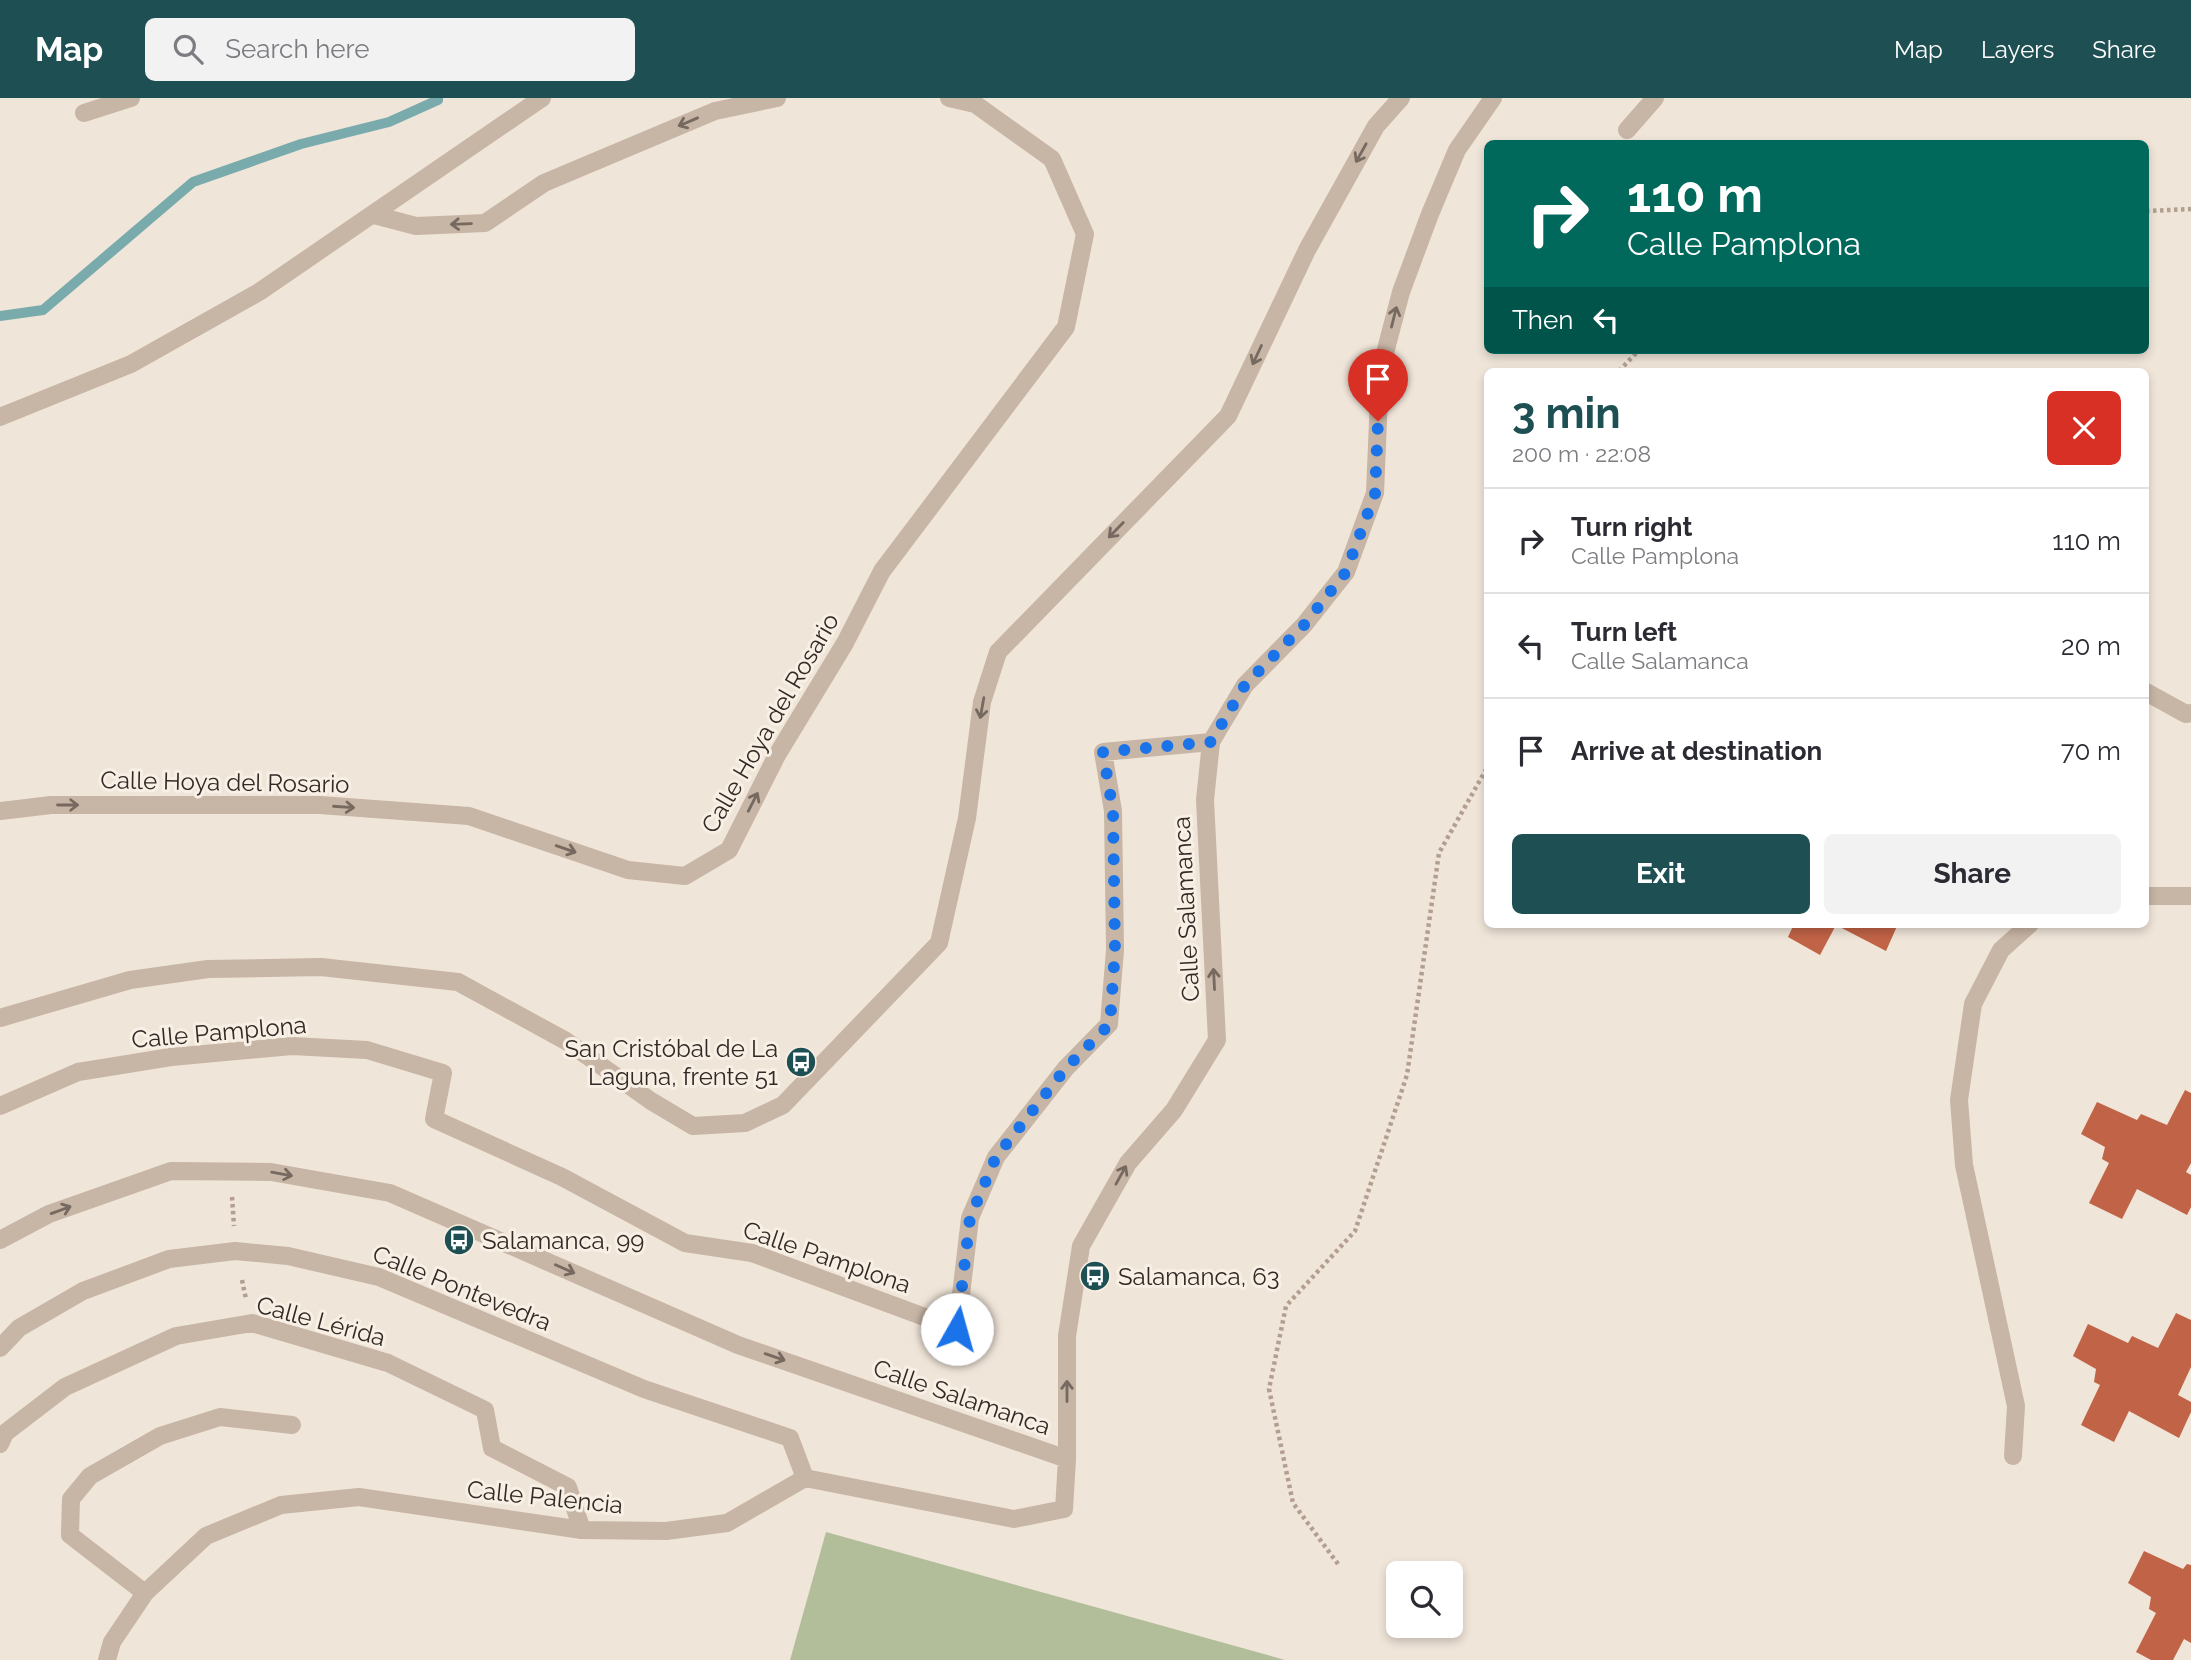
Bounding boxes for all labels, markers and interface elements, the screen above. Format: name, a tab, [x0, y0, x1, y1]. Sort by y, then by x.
search box	[145, 18, 635, 81]
text: Map	[35, 30, 103, 69]
icon: search	[169, 30, 207, 68]
text: Search here	[225, 34, 370, 64]
text: Map	[1894, 35, 1943, 64]
text: Layers	[1981, 35, 2054, 64]
text: Share	[2092, 35, 2156, 64]
one-way arrow	[678, 116, 699, 129]
one-way arrow	[1354, 142, 1367, 163]
text: 110 m	[1627, 166, 1763, 223]
icon: right	[1512, 168, 1603, 259]
one-way arrow	[449, 217, 472, 230]
text: Calle Pamplona	[1627, 225, 1861, 262]
icon: left	[1587, 301, 1625, 339]
text: Then	[1512, 305, 1573, 335]
one-way arrow	[1388, 306, 1401, 329]
one-way arrow	[1250, 344, 1263, 365]
pin	[1348, 349, 1408, 421]
icon: arrive	[1359, 360, 1397, 398]
text: 3 min	[1512, 389, 1621, 438]
button: close	[2047, 391, 2121, 465]
text: 200 m · 22:08	[1512, 440, 1651, 467]
text: Turn right	[1571, 512, 1692, 542]
one-way arrow	[1107, 521, 1124, 538]
icon: right	[1512, 522, 1550, 560]
text: 110 m	[2052, 526, 2121, 556]
text: Calle Pamplona	[1571, 542, 1739, 569]
street label: Calle Hoya del Rosario	[695, 608, 845, 838]
text: Turn left	[1571, 617, 1677, 647]
icon: left	[1512, 627, 1550, 665]
text: 20 m	[2061, 631, 2121, 661]
text: Calle Salamanca	[1571, 647, 1749, 674]
one-way arrow	[975, 696, 988, 719]
icon: arrive	[1512, 732, 1550, 770]
text: Arrive at destination	[1571, 736, 1822, 766]
text: 70 m	[2061, 736, 2121, 766]
street label: Calle Hoya del Rosario	[100, 765, 350, 799]
one-way arrow	[747, 792, 760, 813]
one-way arrow	[56, 799, 79, 812]
one-way arrow	[333, 801, 355, 814]
street label: Calle Salamanca	[1167, 816, 1205, 1002]
button: Exit	[1512, 834, 1810, 914]
button: Share	[1824, 834, 2121, 914]
one-way arrow	[555, 843, 577, 856]
one-way arrow	[1207, 967, 1220, 990]
street label: Calle Pamplona	[130, 1010, 308, 1054]
place label: San Cristóbal de La Laguna, frente 51	[564, 1034, 778, 1091]
bus stop icon: San Cristóbal de La Laguna, frente 51	[784, 1045, 818, 1079]
one-way arrow	[1114, 1165, 1128, 1185]
one-way arrow	[270, 1168, 293, 1181]
one-way arrow	[50, 1203, 72, 1215]
street label: Calle Pamplona	[739, 1215, 915, 1299]
bus stop icon: Salamanca, 99	[442, 1223, 476, 1257]
place label: Salamanca, 99	[482, 1226, 644, 1255]
street label: Calle Pontevedra	[368, 1239, 556, 1337]
bus stop icon: Salamanca, 63	[1078, 1259, 1112, 1293]
place label: Salamanca, 63	[1118, 1262, 1279, 1291]
one-way arrow	[554, 1264, 575, 1277]
street label: Calle Lérida	[253, 1290, 389, 1352]
position arrow	[920, 1292, 994, 1366]
one-way arrow	[763, 1352, 785, 1364]
street label: Calle Salamanca	[870, 1353, 1054, 1441]
one-way arrow	[1060, 1380, 1074, 1403]
street label: Calle Palencia	[466, 1474, 624, 1520]
map controls	[1386, 1561, 1463, 1638]
button: search	[1386, 1561, 1463, 1638]

